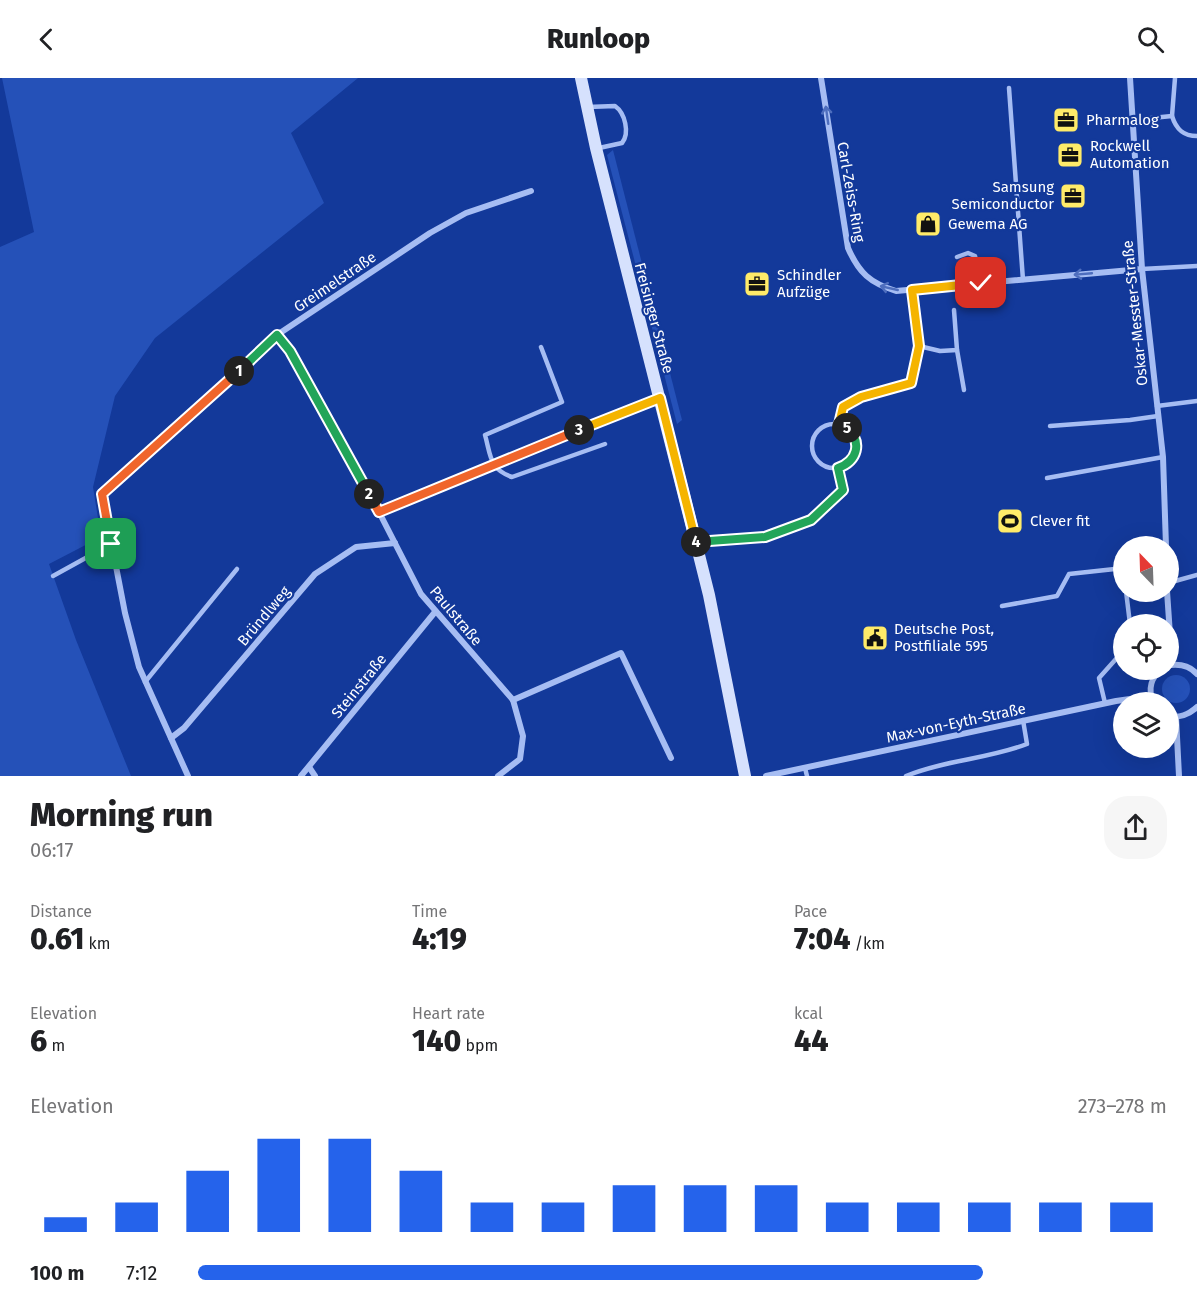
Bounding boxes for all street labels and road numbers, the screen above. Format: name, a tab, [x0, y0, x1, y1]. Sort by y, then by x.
street label: Carl-Zeiss-Ring	[833, 140, 869, 244]
street label: Oskar-Messter-Straße	[1118, 239, 1152, 387]
street label: Greimelstraße	[290, 248, 380, 316]
street label: Freisinger Straße	[631, 261, 677, 375]
street label: Bründlweg	[234, 582, 294, 650]
street label: Paulstraße	[426, 583, 486, 649]
street label: Steinstraße	[328, 650, 390, 722]
street label: Max-von-Eyth-Straße	[885, 699, 1027, 747]

